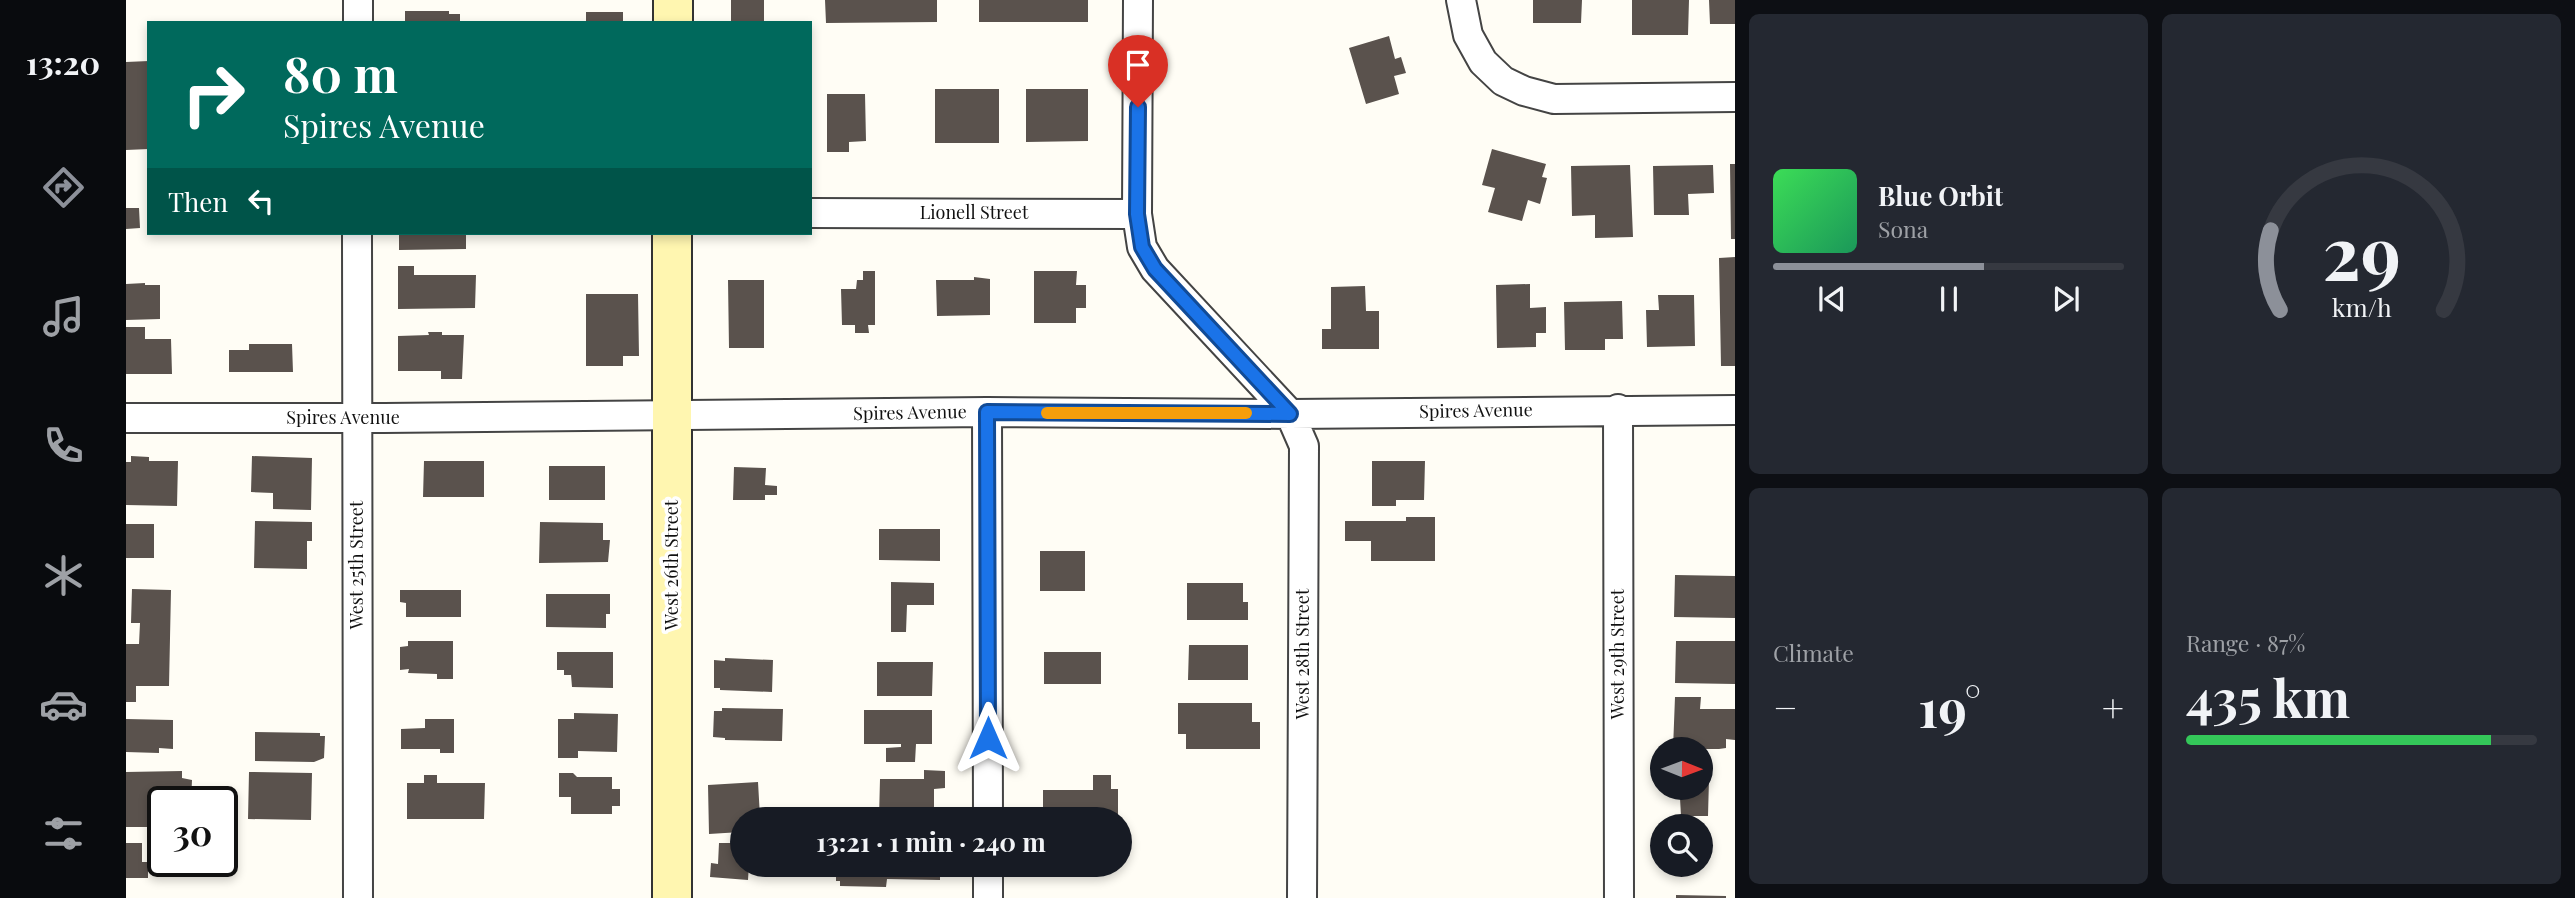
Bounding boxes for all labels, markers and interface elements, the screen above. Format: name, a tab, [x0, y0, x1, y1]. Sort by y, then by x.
pin	[1108, 35, 1168, 107]
text: 13:20	[26, 40, 100, 83]
text: 80 m	[283, 40, 398, 105]
icon: arrive	[1119, 46, 1157, 84]
icon: right	[168, 49, 259, 140]
text: Spires Avenue	[283, 103, 485, 146]
icon: directions	[39, 163, 88, 212]
text: Blue Orbit	[1878, 178, 2003, 213]
icon: left	[242, 182, 280, 220]
text: Then	[168, 184, 228, 219]
street label: Lionell Street	[920, 200, 1029, 224]
text: 29	[2322, 201, 2401, 298]
text: Sona	[1878, 213, 1928, 244]
icon: previous	[1813, 280, 1851, 318]
icon: pause	[1930, 280, 1968, 318]
icon: next	[2047, 280, 2085, 318]
text: km/h	[2332, 290, 2392, 323]
icon: music	[39, 292, 88, 341]
street label: Spires Avenue	[1419, 397, 1533, 423]
street label: Spires Avenue	[853, 399, 967, 425]
street label: Spires Avenue	[286, 405, 400, 429]
icon: phone	[39, 421, 88, 470]
street label: West 26th Street	[659, 499, 683, 631]
street label: West 25th Street	[344, 500, 368, 630]
icon: climate	[39, 551, 88, 600]
street label: West 28th Street	[1290, 588, 1314, 720]
street label: West 29th Street	[1605, 588, 1629, 720]
text: Range · 87%	[2186, 627, 2305, 658]
text: Climate	[1773, 637, 1854, 668]
text: 435 km	[2186, 662, 2350, 731]
text: 19°	[1918, 672, 1981, 741]
icon: car	[39, 680, 88, 729]
text: −	[1773, 681, 1798, 732]
text: +	[2102, 681, 2124, 732]
position arrow	[951, 701, 1025, 775]
north arrow	[1650, 737, 1713, 800]
map controls	[1650, 737, 1713, 877]
speed limit sign: 30	[147, 786, 238, 877]
icon: filters	[39, 809, 88, 858]
button: search	[1650, 814, 1713, 877]
text: 13:21 · 1 min · 240 m	[816, 824, 1046, 859]

